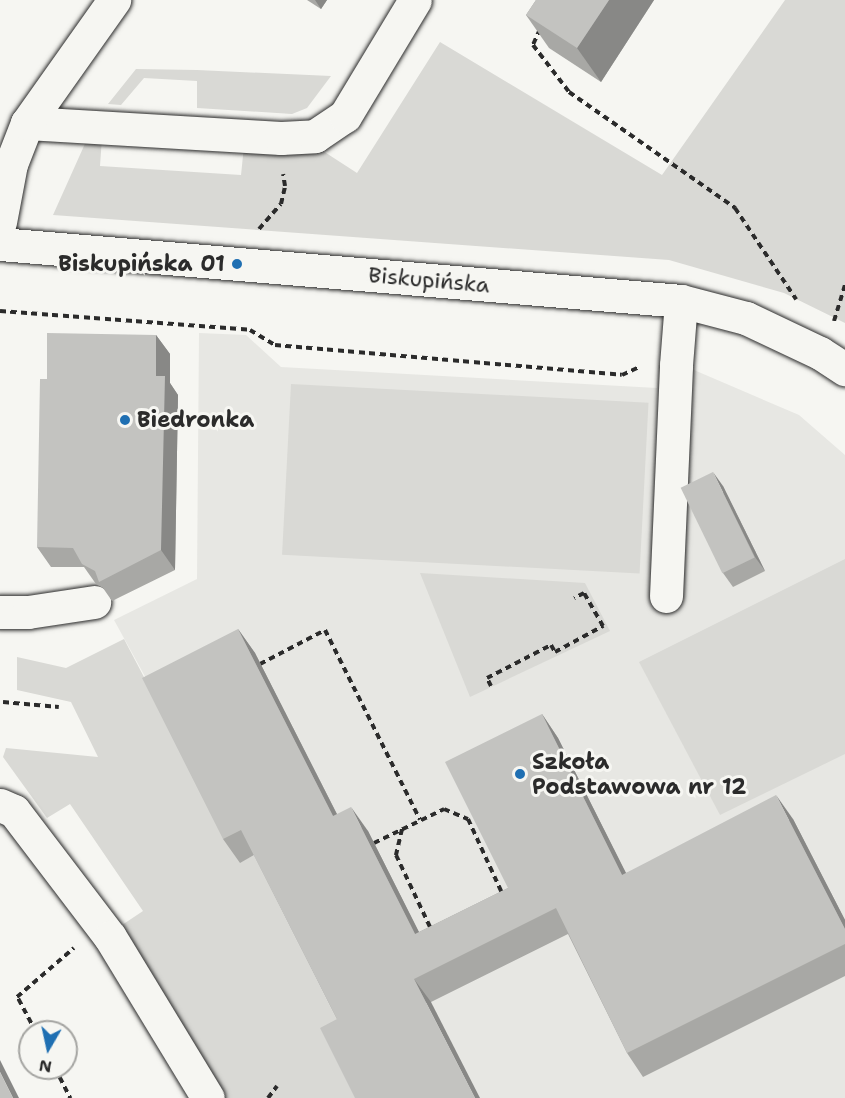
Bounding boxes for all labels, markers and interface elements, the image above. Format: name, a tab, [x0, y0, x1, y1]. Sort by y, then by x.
place label: Biskupińska 01	[58, 251, 225, 277]
marker: Biskupińska 01	[230, 257, 244, 271]
street label: Biskupińska	[367, 262, 491, 298]
place label: Biedronka	[137, 407, 254, 433]
marker: Biedronka	[118, 413, 132, 427]
place label: Szkoła Podstawowa nr 12	[532, 748, 746, 800]
marker: Szkoła Podstawowa nr 12	[513, 767, 527, 781]
north arrow	[18, 1020, 78, 1080]
text: N	[38, 1055, 53, 1078]

